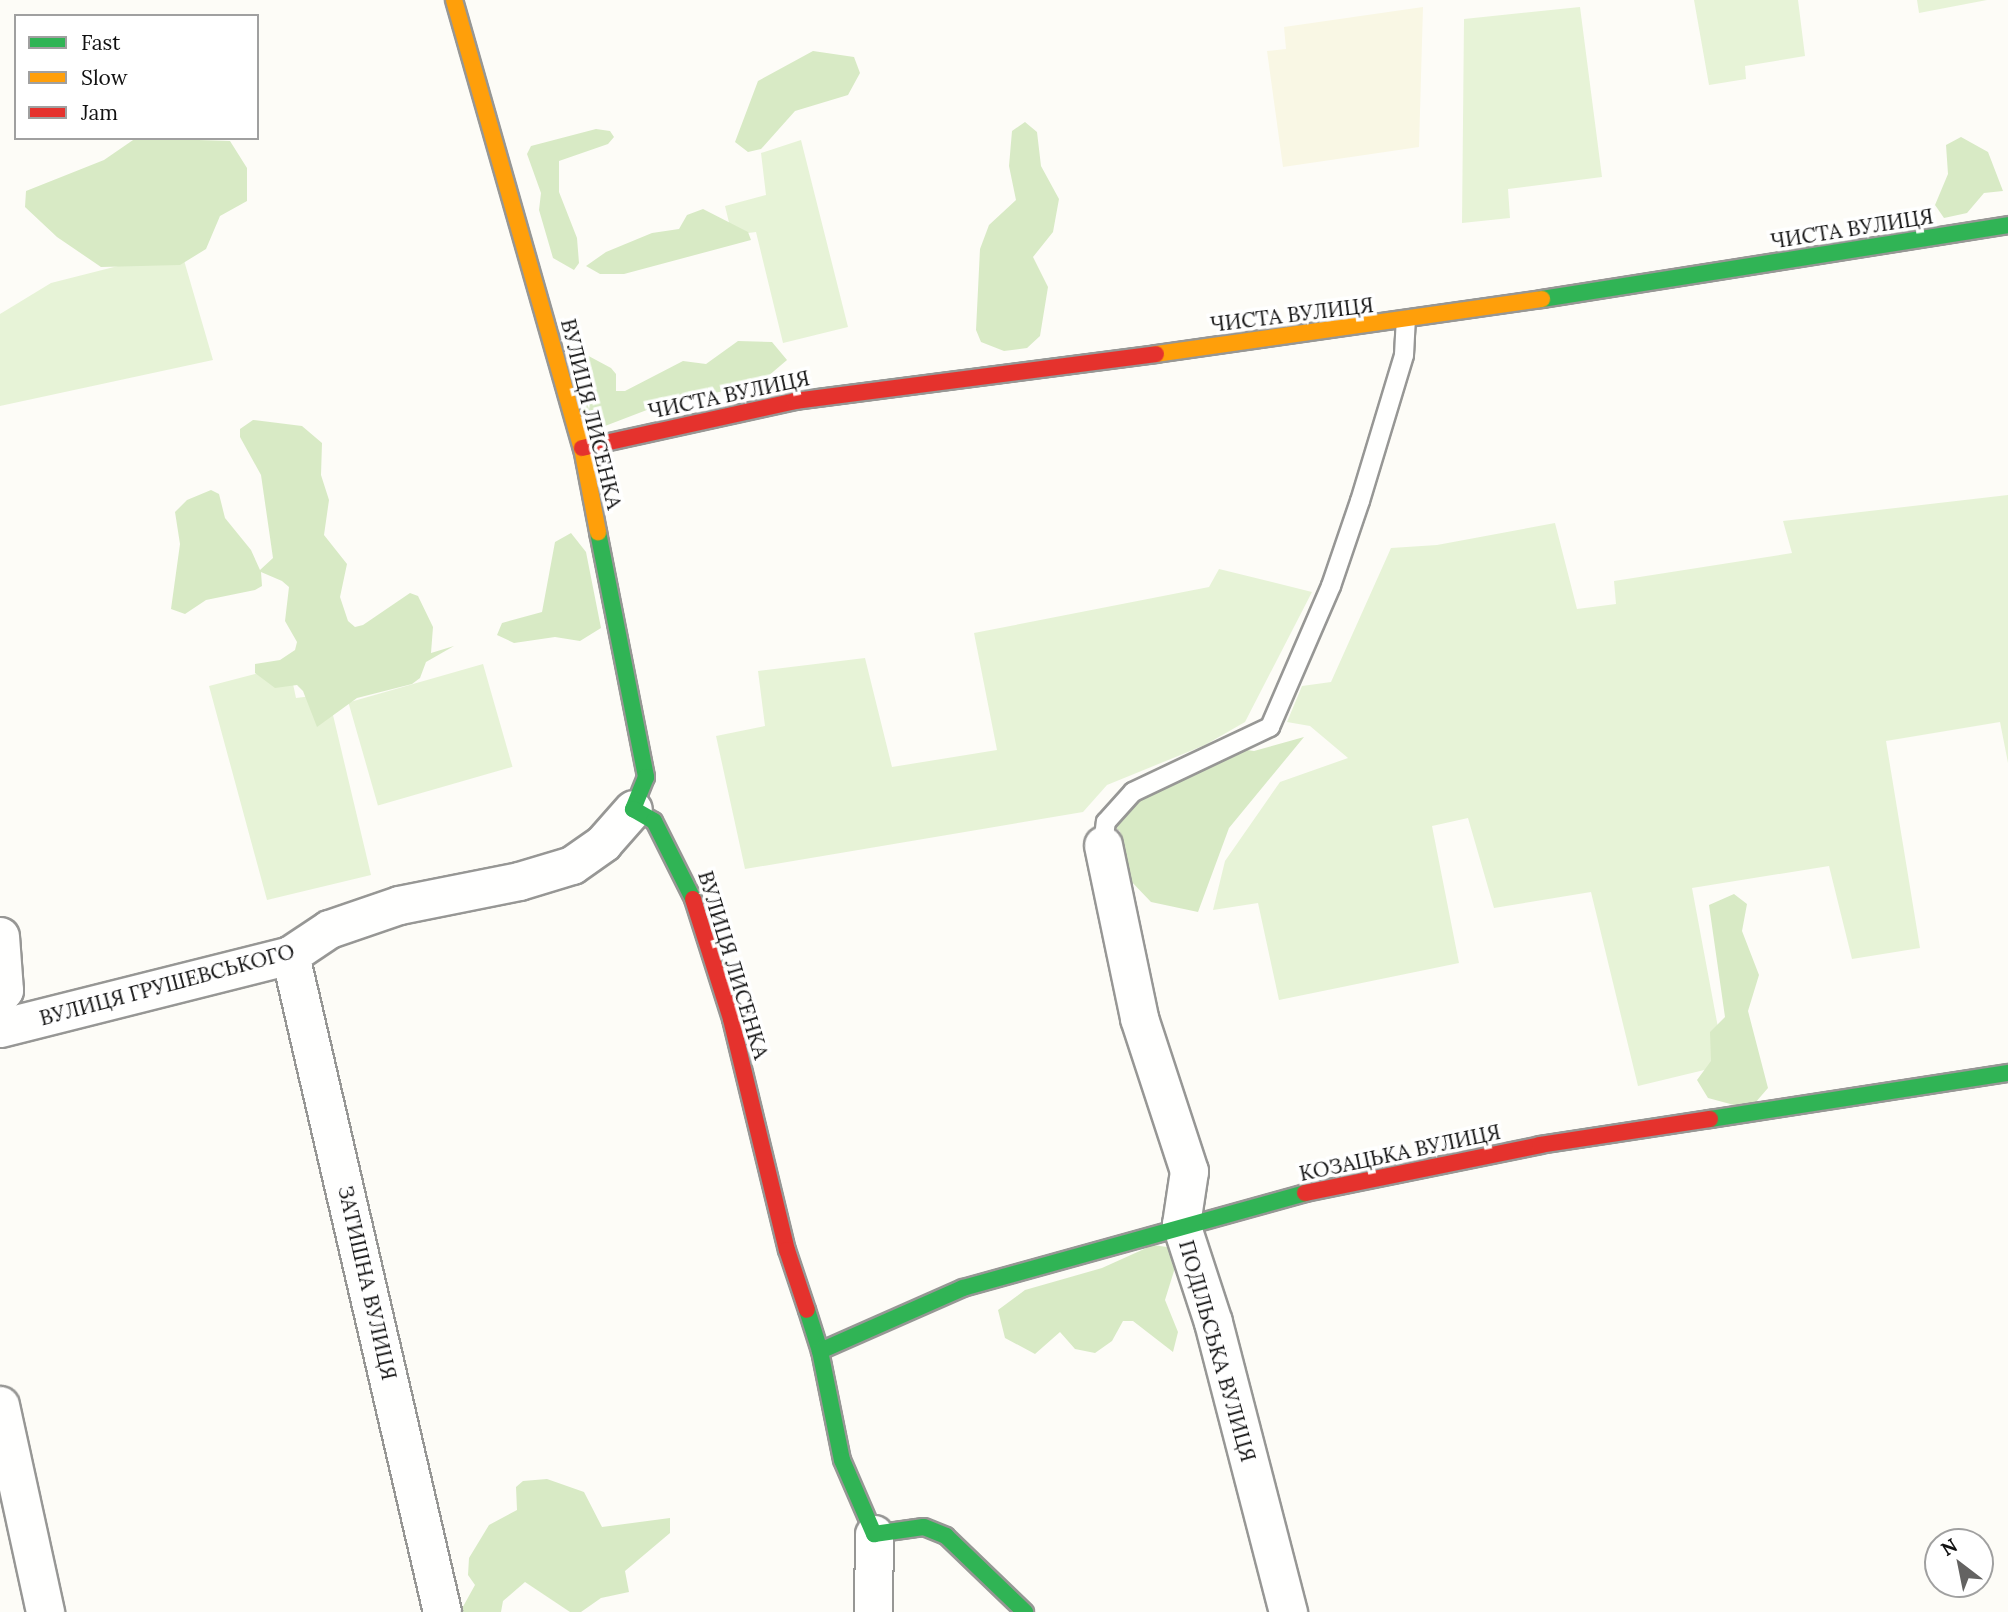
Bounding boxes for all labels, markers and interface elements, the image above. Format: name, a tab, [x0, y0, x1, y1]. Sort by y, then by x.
legend	[14, 14, 259, 140]
text: Fast	[81, 29, 120, 56]
text: Slow	[81, 64, 128, 91]
text: Jam	[81, 99, 118, 126]
street label: ЧИСТА ВУЛИЦЯ	[1769, 204, 1935, 254]
street label: ЧИСТА ВУЛИЦЯ	[1209, 292, 1375, 338]
street label: ВУЛИЦЯ ЛИСЕНКА	[555, 316, 627, 512]
street label: ЧИСТА ВУЛИЦЯ	[646, 366, 812, 424]
street label: ВУЛИЦЯ ЛИСЕНКА	[692, 868, 774, 1062]
street label: ВУЛИЦЯ ГРУШЕВСЬКОГО	[37, 939, 297, 1031]
street label: КОЗАЦЬКА ВУЛИЦЯ	[1297, 1119, 1503, 1187]
street label: ЗАТИШНА ВУЛИЦЯ	[332, 1183, 402, 1383]
street label: ПОДІЛЬСЬКА ВУЛИЦЯ	[1173, 1237, 1261, 1465]
north arrow	[1924, 1528, 1994, 1598]
text: N	[1936, 1533, 1962, 1561]

